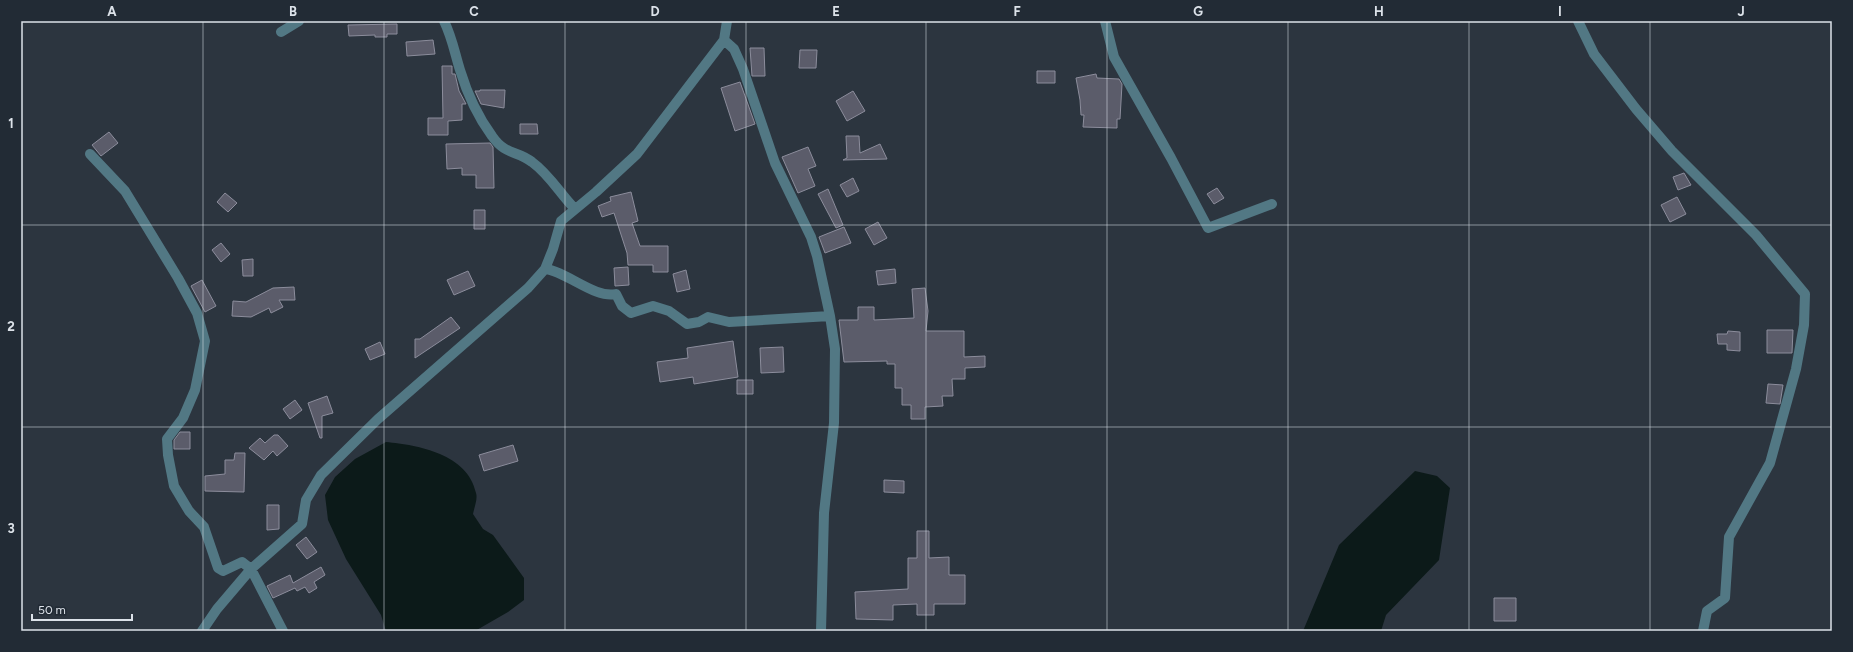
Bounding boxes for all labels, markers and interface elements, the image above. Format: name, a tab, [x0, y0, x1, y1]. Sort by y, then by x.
text: A	[107, 4, 117, 19]
text: B	[289, 4, 297, 19]
text: C	[469, 4, 479, 19]
text: D	[650, 4, 660, 19]
text: E	[832, 4, 840, 19]
text: F	[1013, 4, 1021, 19]
text: G	[1193, 4, 1203, 19]
text: H	[1374, 4, 1384, 19]
text: I	[1558, 4, 1562, 19]
text: J	[1737, 4, 1745, 19]
text: 1	[8, 116, 14, 131]
text: 2	[7, 319, 15, 334]
text: 3	[7, 521, 15, 536]
scale bar	[32, 596, 132, 622]
text: 50 m	[38, 603, 66, 617]

